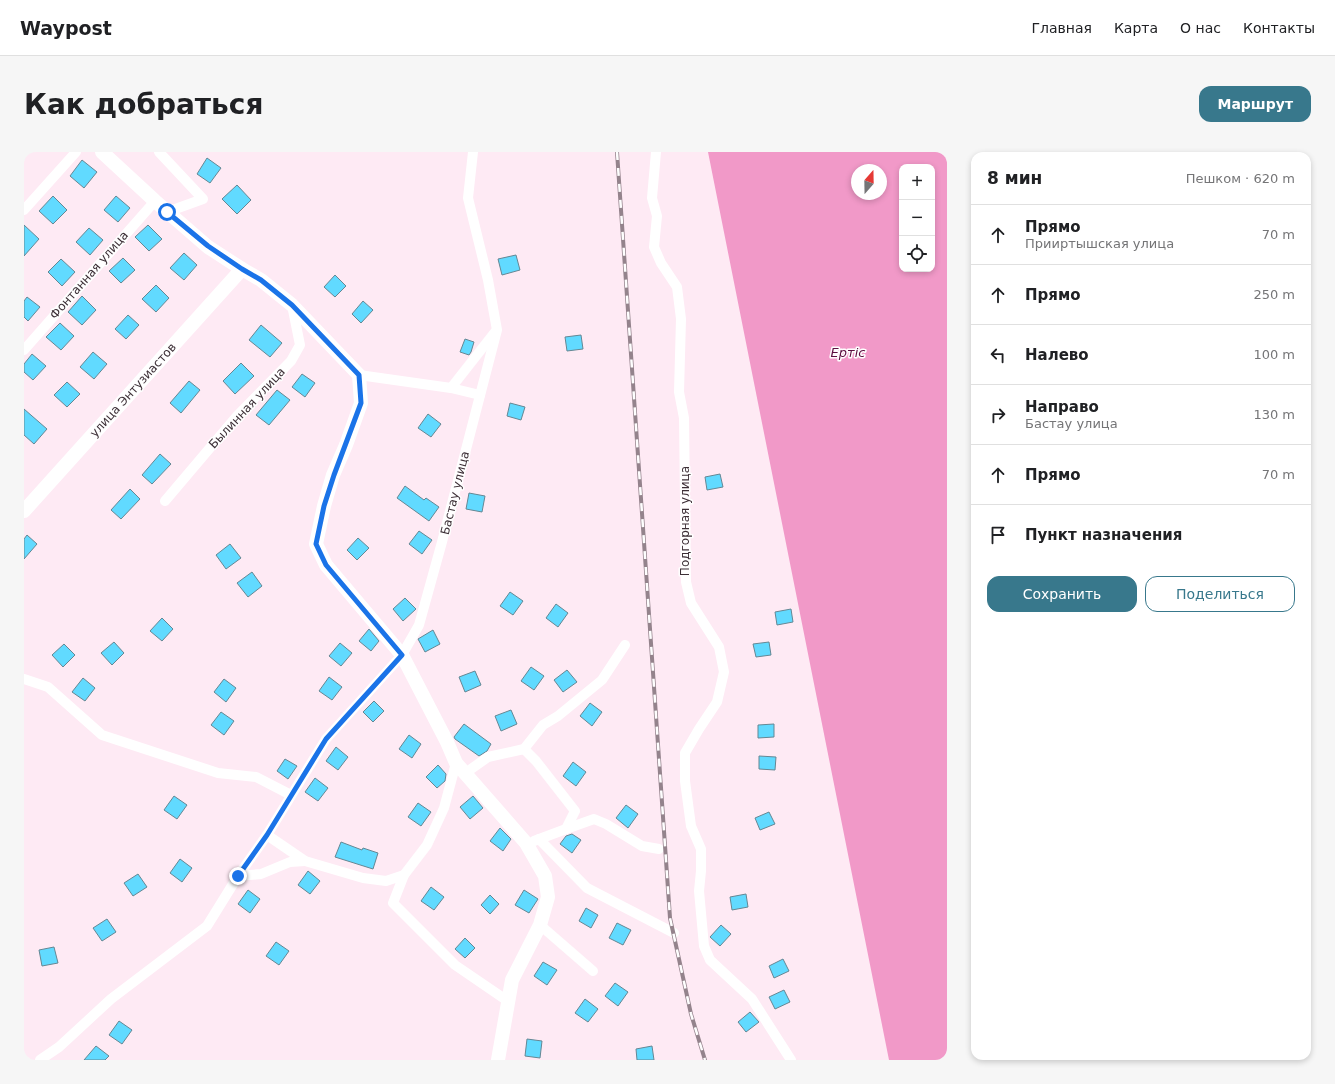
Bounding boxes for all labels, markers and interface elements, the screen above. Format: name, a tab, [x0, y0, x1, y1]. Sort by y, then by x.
text: Waypost	[20, 17, 112, 39]
text: Главная	[1031, 20, 1092, 36]
text: Карта	[1114, 20, 1158, 36]
text: О нас	[1180, 20, 1221, 36]
text: Контакты	[1243, 20, 1315, 36]
button: Маршрут	[1199, 86, 1311, 122]
text: Как добраться	[24, 88, 263, 121]
north arrow	[851, 164, 887, 200]
map controls	[899, 164, 935, 272]
button: +	[899, 164, 935, 200]
text: 8 мин	[987, 168, 1042, 188]
text: Пешком · 620 m	[1186, 171, 1295, 186]
button: −	[899, 200, 935, 236]
route start	[158, 203, 176, 221]
text: Прямо	[1025, 218, 1081, 236]
icon: ahead	[987, 224, 1009, 246]
text: 70 m	[1262, 227, 1295, 242]
street label: Фонтанная улица	[47, 228, 131, 322]
button: locate	[899, 236, 935, 272]
text: Прииртышская улица	[1025, 236, 1174, 251]
icon: ahead	[987, 284, 1009, 306]
text: Прямо	[1025, 286, 1081, 304]
text: 250 m	[1253, 287, 1295, 302]
street label: улица Энтузиастов	[87, 340, 179, 440]
icon: left	[987, 344, 1009, 366]
water label: Ертіс	[831, 345, 865, 360]
text: Налево	[1025, 346, 1089, 364]
text: 100 m	[1253, 347, 1295, 362]
street label: Былинная улица	[206, 365, 288, 451]
text: Направо	[1025, 398, 1099, 416]
icon: right	[987, 404, 1009, 426]
text: 130 m	[1253, 407, 1295, 422]
text: Бастау улица	[1025, 416, 1118, 431]
street label: Бастау улица	[438, 450, 472, 536]
icon: ahead	[987, 464, 1009, 486]
street label: Подгорная улица	[678, 466, 692, 576]
text: Прямо	[1025, 466, 1081, 484]
text: 70 m	[1262, 467, 1295, 482]
icon: arrive	[987, 524, 1009, 546]
text: Пункт назначения	[1025, 526, 1182, 544]
button: Сохранить	[987, 576, 1137, 612]
button: Поделиться	[1145, 576, 1295, 612]
route end	[229, 867, 247, 885]

